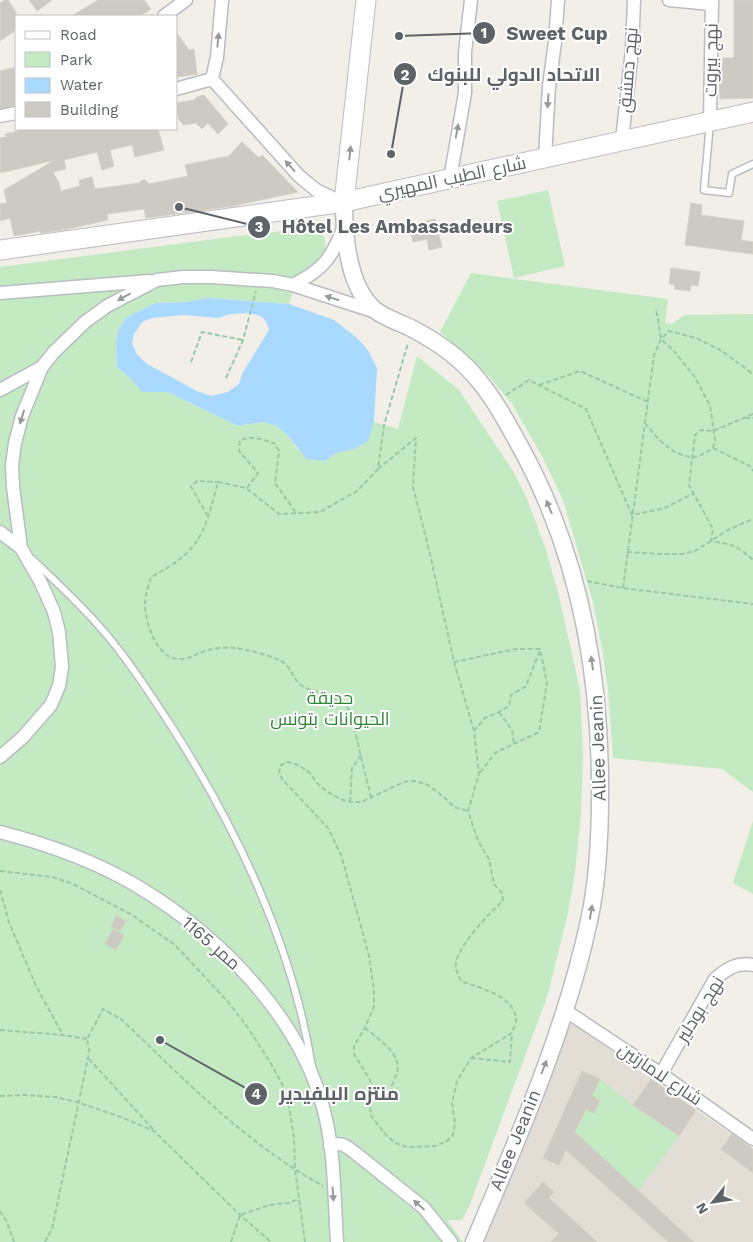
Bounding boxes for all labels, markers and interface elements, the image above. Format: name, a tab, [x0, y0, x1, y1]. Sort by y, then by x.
legend	[15, 15, 178, 130]
callout: Sweet Cup	[471, 16, 617, 50]
text: Sweet Cup	[506, 22, 608, 45]
street label: نهج بيروت	[699, 23, 724, 97]
text: 1	[481, 24, 487, 42]
text: Road	[60, 26, 97, 44]
street label: نهج دمشق	[613, 26, 644, 114]
one-way arrow	[215, 32, 223, 48]
text: Park	[60, 51, 93, 69]
callout: الاتحاد الدولي للبنوك	[393, 57, 610, 91]
text: الاتحاد الدولي للبنوك	[428, 63, 600, 90]
text: 2	[401, 66, 410, 84]
text: Water	[60, 76, 103, 94]
one-way arrow	[544, 93, 552, 109]
text: Building	[60, 101, 118, 119]
one-way arrow	[454, 123, 462, 139]
one-way arrow	[346, 145, 354, 161]
street label: شارع الطيب المهيري	[376, 152, 529, 207]
one-way arrow	[284, 160, 296, 172]
callout: Hôtel Les Ambassadeurs	[246, 210, 523, 244]
text: Hôtel Les Ambassadeurs	[281, 215, 513, 238]
text: 3	[255, 218, 264, 236]
one-way arrow	[117, 292, 131, 301]
one-way arrow	[325, 293, 340, 301]
one-way arrow	[18, 409, 26, 424]
one-way arrow	[545, 499, 552, 514]
one-way arrow	[588, 654, 596, 670]
park label: حديقة الحيوانات بتونس	[270, 687, 390, 730]
street label: Allee Jeanin	[585, 694, 610, 802]
one-way arrow	[587, 903, 595, 919]
street label: ممر 1165	[177, 912, 245, 974]
street label: نهج بودلير	[671, 972, 730, 1047]
street label: شارع لامارتين	[613, 1038, 706, 1111]
one-way arrow	[541, 1060, 549, 1074]
callout: منتزه البلفيدير	[244, 1077, 409, 1111]
text: منتزه البلفيدير	[278, 1082, 399, 1105]
text: 4	[251, 1085, 261, 1103]
street label: Allee Jeanin	[485, 1086, 544, 1193]
north arrow	[688, 1177, 738, 1227]
one-way arrow	[330, 1186, 338, 1202]
one-way arrow	[414, 1199, 426, 1211]
text: N	[692, 1200, 711, 1217]

